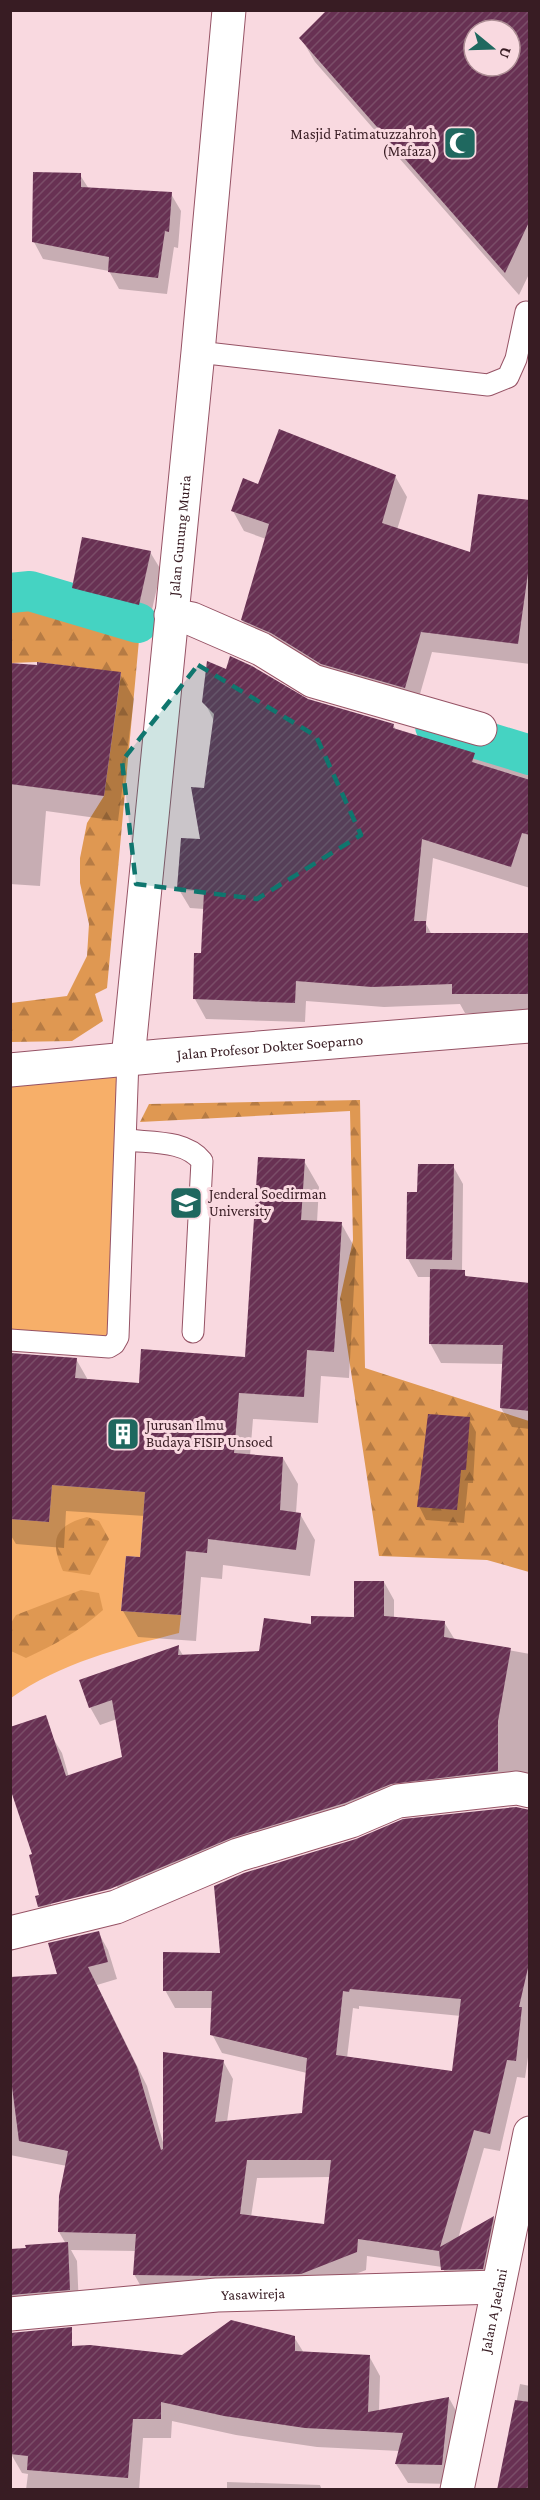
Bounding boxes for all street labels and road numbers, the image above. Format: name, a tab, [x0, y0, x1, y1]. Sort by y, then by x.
street label: Jalan Gunung Muria	[166, 474, 194, 599]
street label: Jalan Profesor Dokter Soeparno	[174, 1032, 364, 1064]
street label: Jalan A Jaelani	[477, 2267, 510, 2356]
street label: Yasawireja	[221, 2285, 285, 2303]

